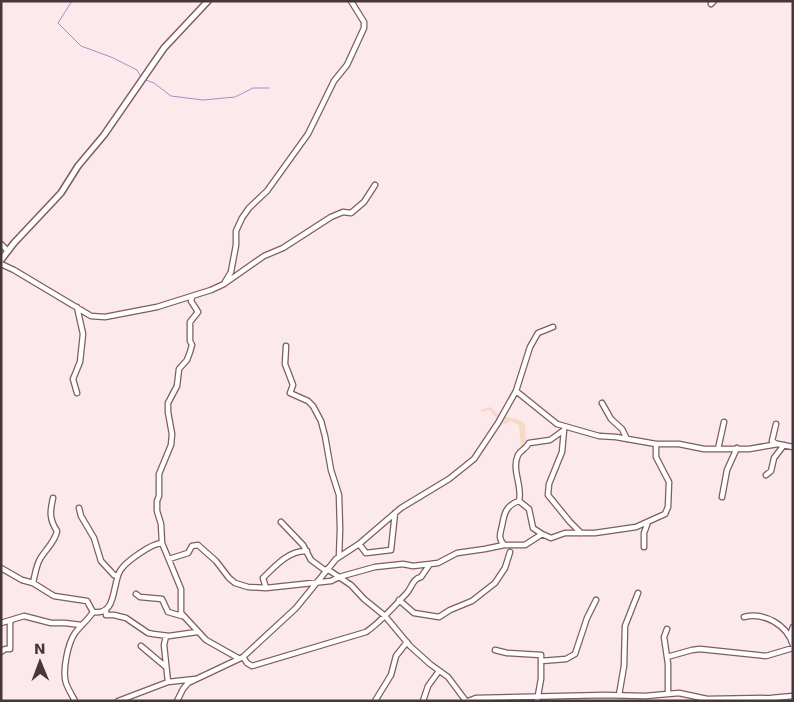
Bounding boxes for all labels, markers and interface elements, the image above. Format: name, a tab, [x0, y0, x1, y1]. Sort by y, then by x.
north arrow	[15, 637, 65, 687]
text: N	[34, 641, 46, 657]

